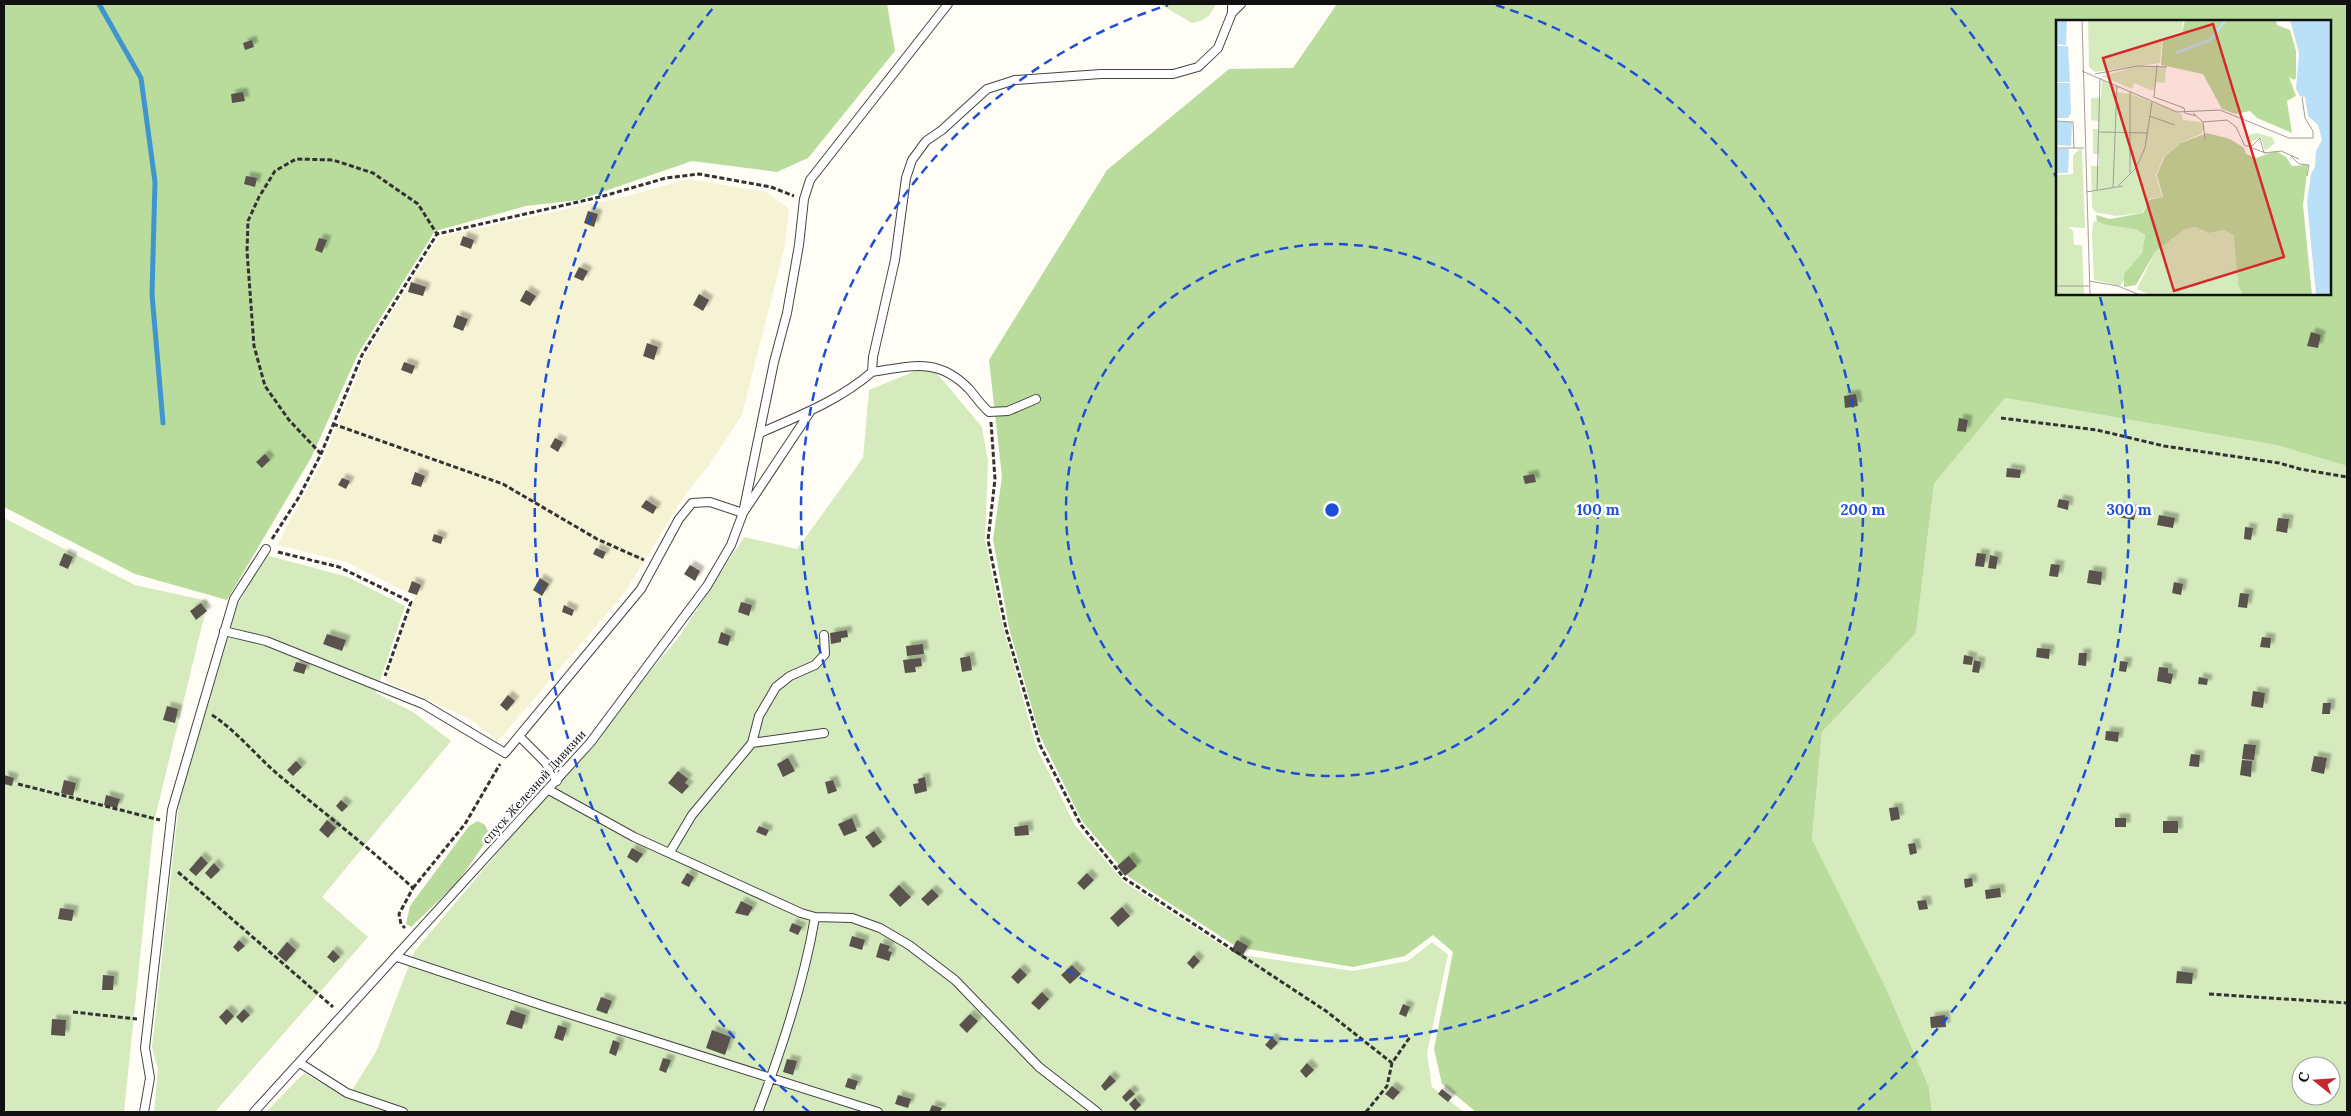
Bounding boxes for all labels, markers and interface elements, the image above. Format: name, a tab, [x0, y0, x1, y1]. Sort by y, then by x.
inset map	[2056, 20, 2331, 295]
text: 100 m	[1577, 500, 1620, 519]
text: 200 m	[1841, 500, 1886, 519]
text: 300 m	[2106, 500, 2152, 519]
centre of rings	[1323, 501, 1341, 519]
street label: спуск Железной Дивизии	[478, 727, 589, 847]
north arrow	[2291, 1056, 2341, 1106]
text: С	[2294, 1070, 2314, 1084]

